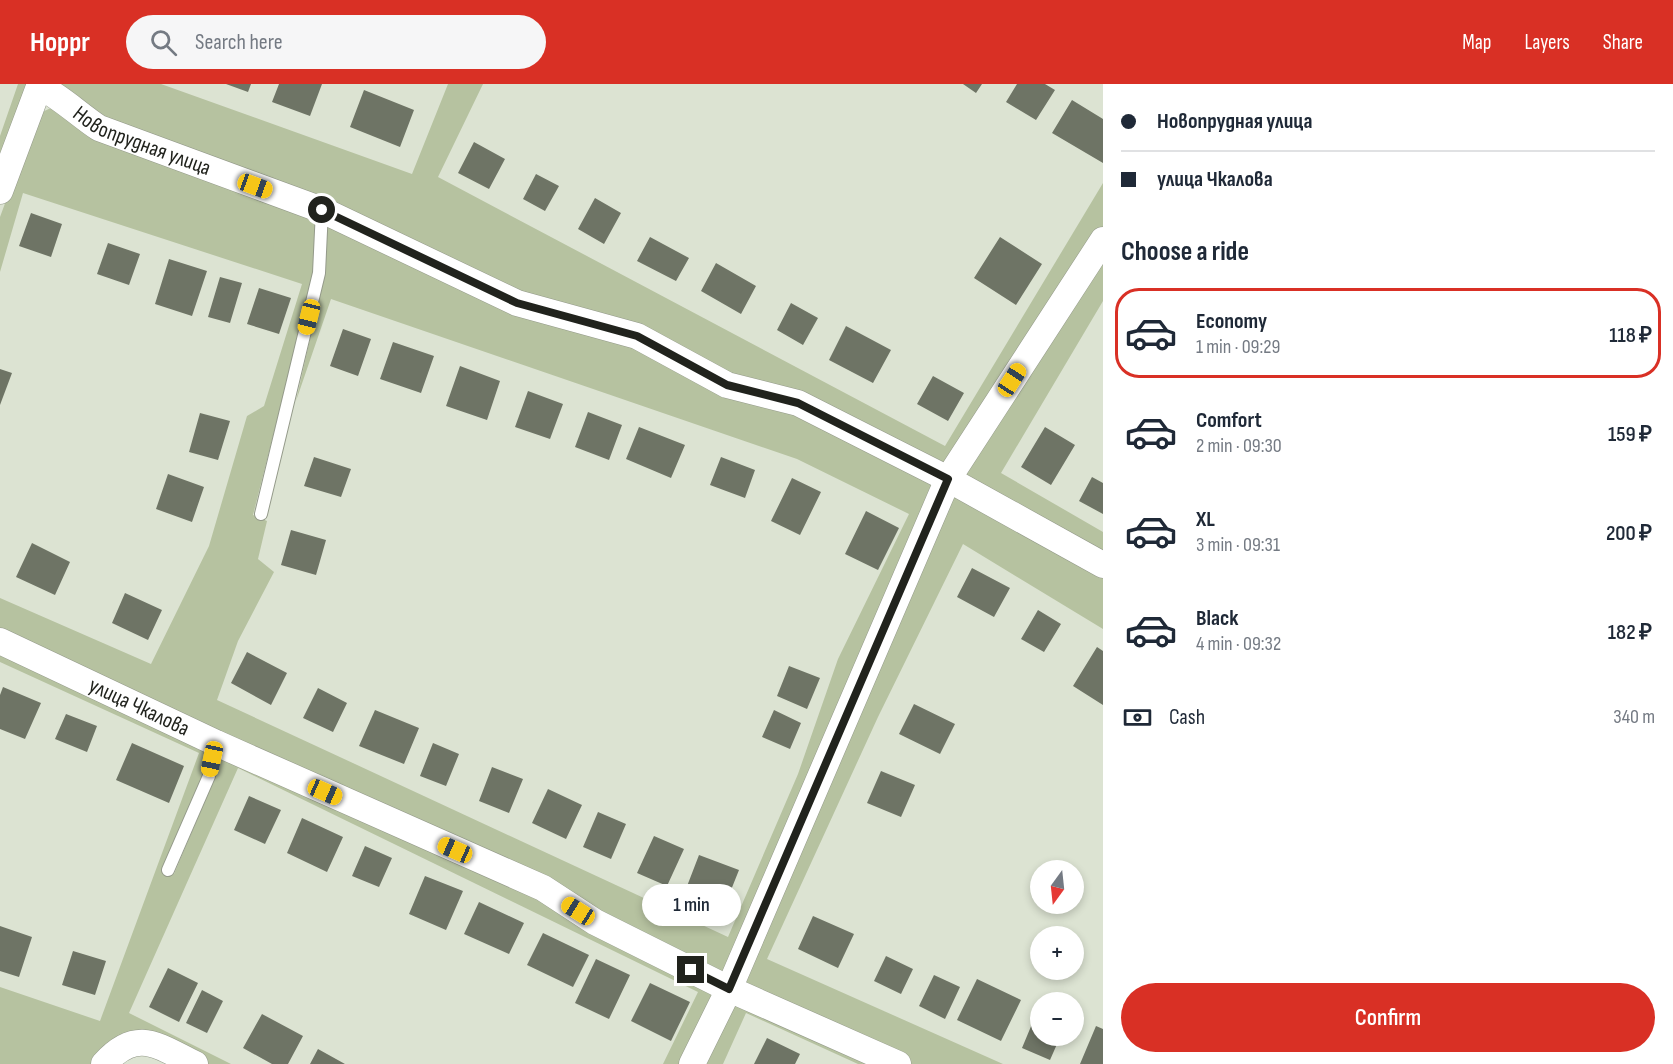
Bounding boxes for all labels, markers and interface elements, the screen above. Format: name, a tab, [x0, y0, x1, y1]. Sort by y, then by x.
search box	[126, 15, 546, 69]
text: Hoppr	[30, 26, 90, 59]
icon: search	[147, 26, 180, 59]
text: Search here	[195, 29, 282, 56]
text: Map	[1462, 30, 1491, 55]
text: Layers	[1524, 30, 1570, 55]
text: Share	[1603, 30, 1643, 55]
street label: Новопрудная улица	[67, 100, 215, 181]
text: Новопрудная улица	[1157, 108, 1312, 135]
text: улица Чкалова	[1157, 166, 1273, 193]
car	[235, 171, 275, 201]
route start	[308, 196, 335, 223]
text: Choose a ride	[1121, 236, 1249, 268]
car	[296, 297, 322, 337]
icon: car	[1124, 306, 1178, 360]
text: Economy	[1196, 308, 1267, 335]
text: 118 ₽	[1609, 322, 1652, 349]
text: 1 min · 09:29	[1196, 335, 1280, 359]
car	[995, 360, 1029, 400]
icon: car	[1124, 405, 1178, 459]
text: Comfort	[1196, 407, 1262, 434]
text: 159 ₽	[1608, 421, 1652, 448]
text: 2 min · 09:30	[1196, 434, 1282, 458]
icon: car	[1124, 504, 1178, 558]
text: XL	[1196, 506, 1215, 533]
text: 200 ₽	[1606, 520, 1652, 547]
text: 3 min · 09:31	[1196, 533, 1280, 557]
icon: car	[1124, 603, 1178, 657]
text: Black	[1196, 605, 1238, 632]
text: 182 ₽	[1608, 619, 1652, 646]
text: 4 min · 09:32	[1196, 632, 1281, 656]
street label: улица Чкалова	[84, 671, 194, 742]
icon: cash	[1121, 701, 1154, 734]
text: Cash	[1169, 704, 1205, 731]
text: 340 m	[1613, 705, 1655, 729]
car	[199, 740, 225, 778]
car	[305, 776, 345, 808]
car	[435, 834, 475, 866]
north arrow	[1030, 860, 1084, 914]
map controls	[1030, 860, 1084, 1046]
callout: 1 min	[642, 883, 740, 925]
text: 1 min	[673, 893, 710, 917]
car	[558, 894, 598, 928]
button: +	[1030, 926, 1084, 980]
route end	[677, 956, 704, 983]
button: Confirm	[1121, 983, 1655, 1052]
button: −	[1030, 992, 1084, 1046]

